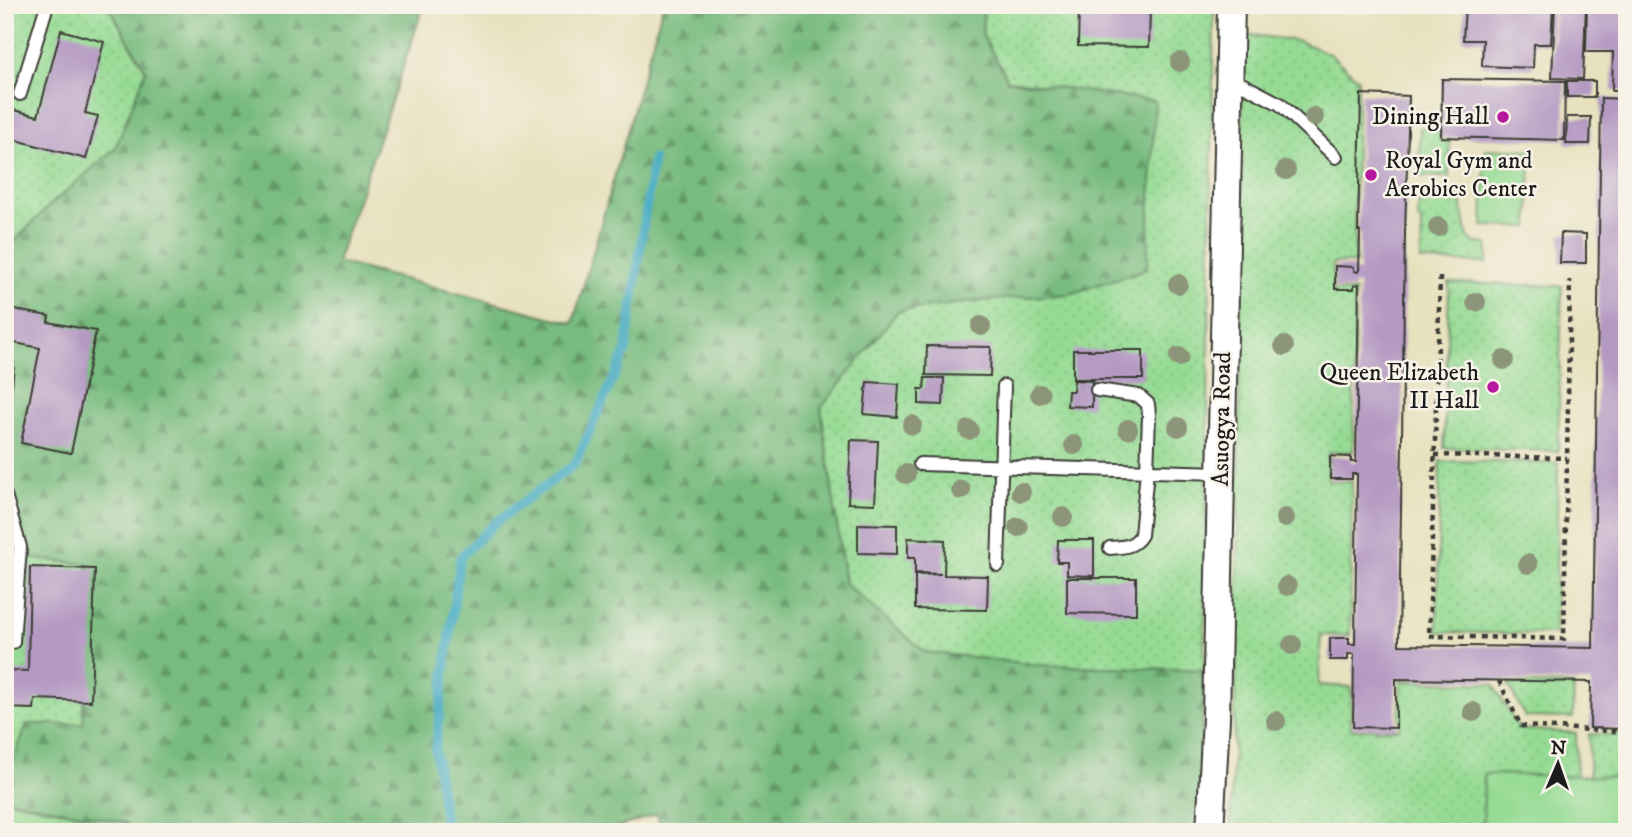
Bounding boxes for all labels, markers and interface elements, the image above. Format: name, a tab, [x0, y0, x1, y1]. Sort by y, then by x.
place label: Dining Hall	[1372, 102, 1490, 132]
marker: Dining Hall	[1495, 109, 1511, 125]
place label: Royal Gym and Aerobics Center	[1385, 146, 1537, 204]
marker: Royal Gym and Aerobics Center	[1363, 167, 1379, 183]
street label: Asuogya Road	[1206, 351, 1238, 487]
place label: Queen Elizabeth II Hall	[1320, 358, 1480, 416]
marker: Queen Elizabeth II Hall	[1485, 379, 1501, 395]
north arrow	[1524, 728, 1594, 798]
text: N	[1550, 737, 1567, 760]

